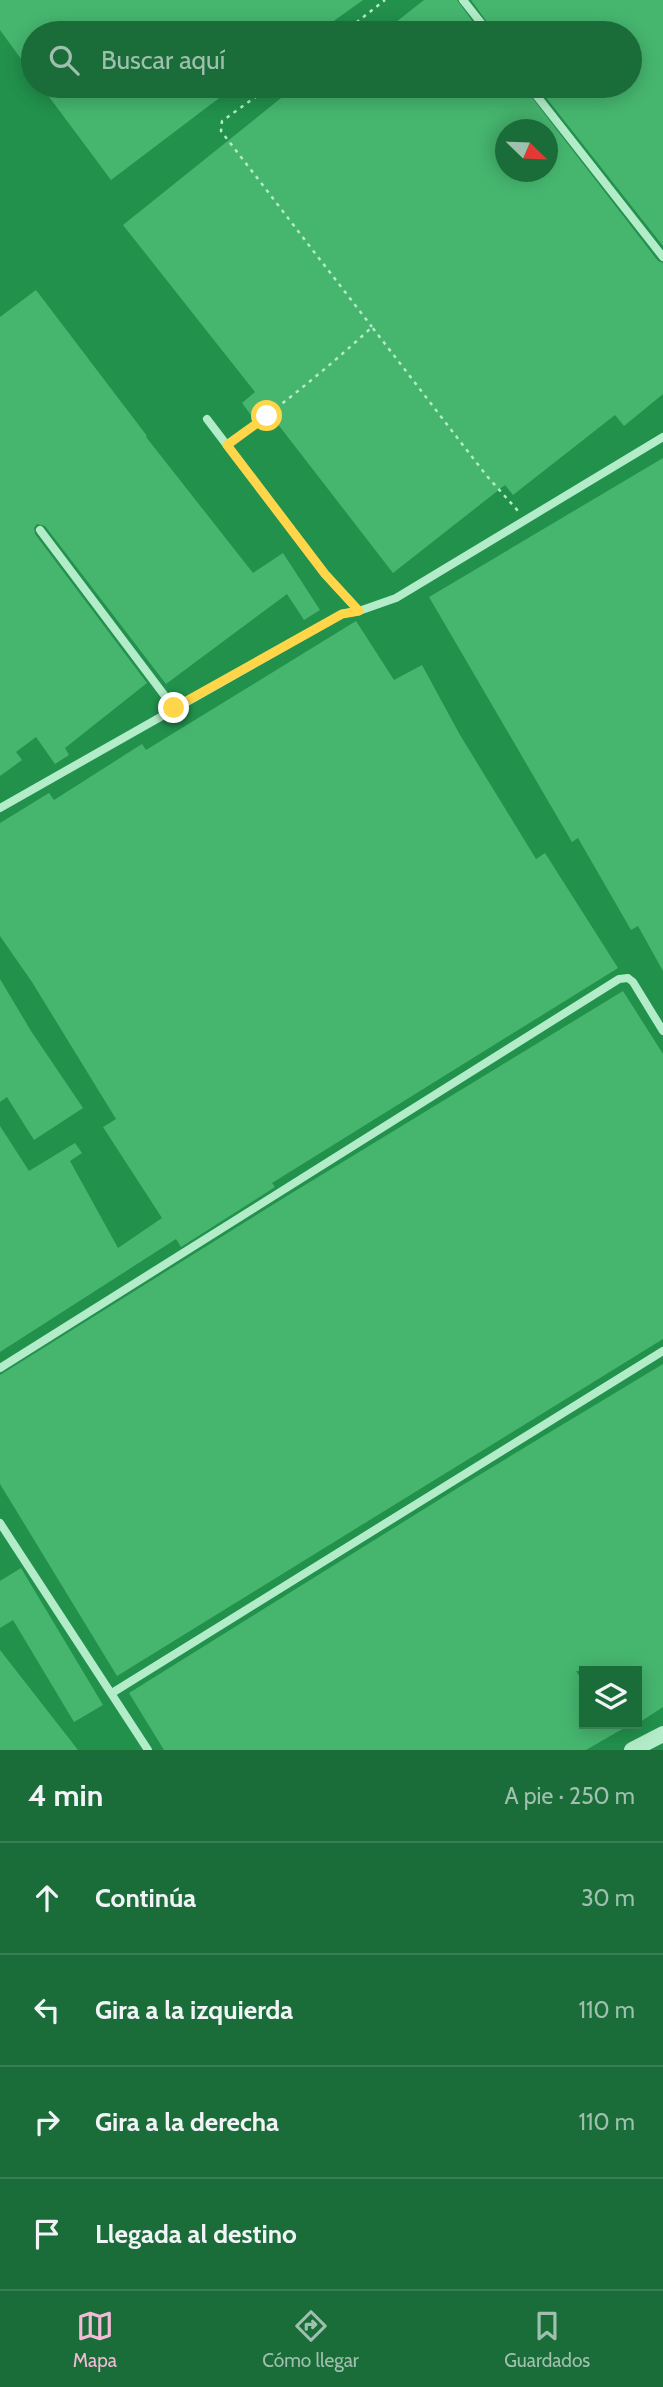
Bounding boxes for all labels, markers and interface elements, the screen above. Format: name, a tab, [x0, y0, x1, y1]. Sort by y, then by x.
search box	[21, 21, 642, 98]
icon: search	[45, 41, 83, 79]
text: Buscar aquí	[101, 44, 225, 76]
north arrow	[495, 119, 558, 182]
route start	[251, 400, 282, 431]
route end	[158, 692, 189, 723]
map controls	[579, 1666, 642, 1729]
button: layers	[579, 1666, 642, 1729]
text: 4 min	[28, 1777, 103, 1814]
text: A pie · 250 m	[504, 1782, 635, 1810]
icon: ahead	[28, 1879, 66, 1917]
text: Continúa	[95, 1882, 196, 1914]
text: 30 m	[581, 1884, 635, 1912]
icon: left	[28, 1991, 66, 2029]
text: Gira a la izquierda	[95, 1994, 293, 2026]
text: 110 m	[579, 1996, 635, 2024]
icon: right	[28, 2103, 66, 2141]
text: Gira a la derecha	[95, 2106, 279, 2138]
text: 110 m	[579, 2108, 635, 2136]
icon: arrive	[28, 2215, 66, 2253]
text: Llegada al destino	[95, 2218, 297, 2250]
tab: Mapa	[73, 2307, 117, 2372]
tab: Cómo llegar	[262, 2307, 359, 2372]
tab: Guardados	[504, 2307, 590, 2372]

